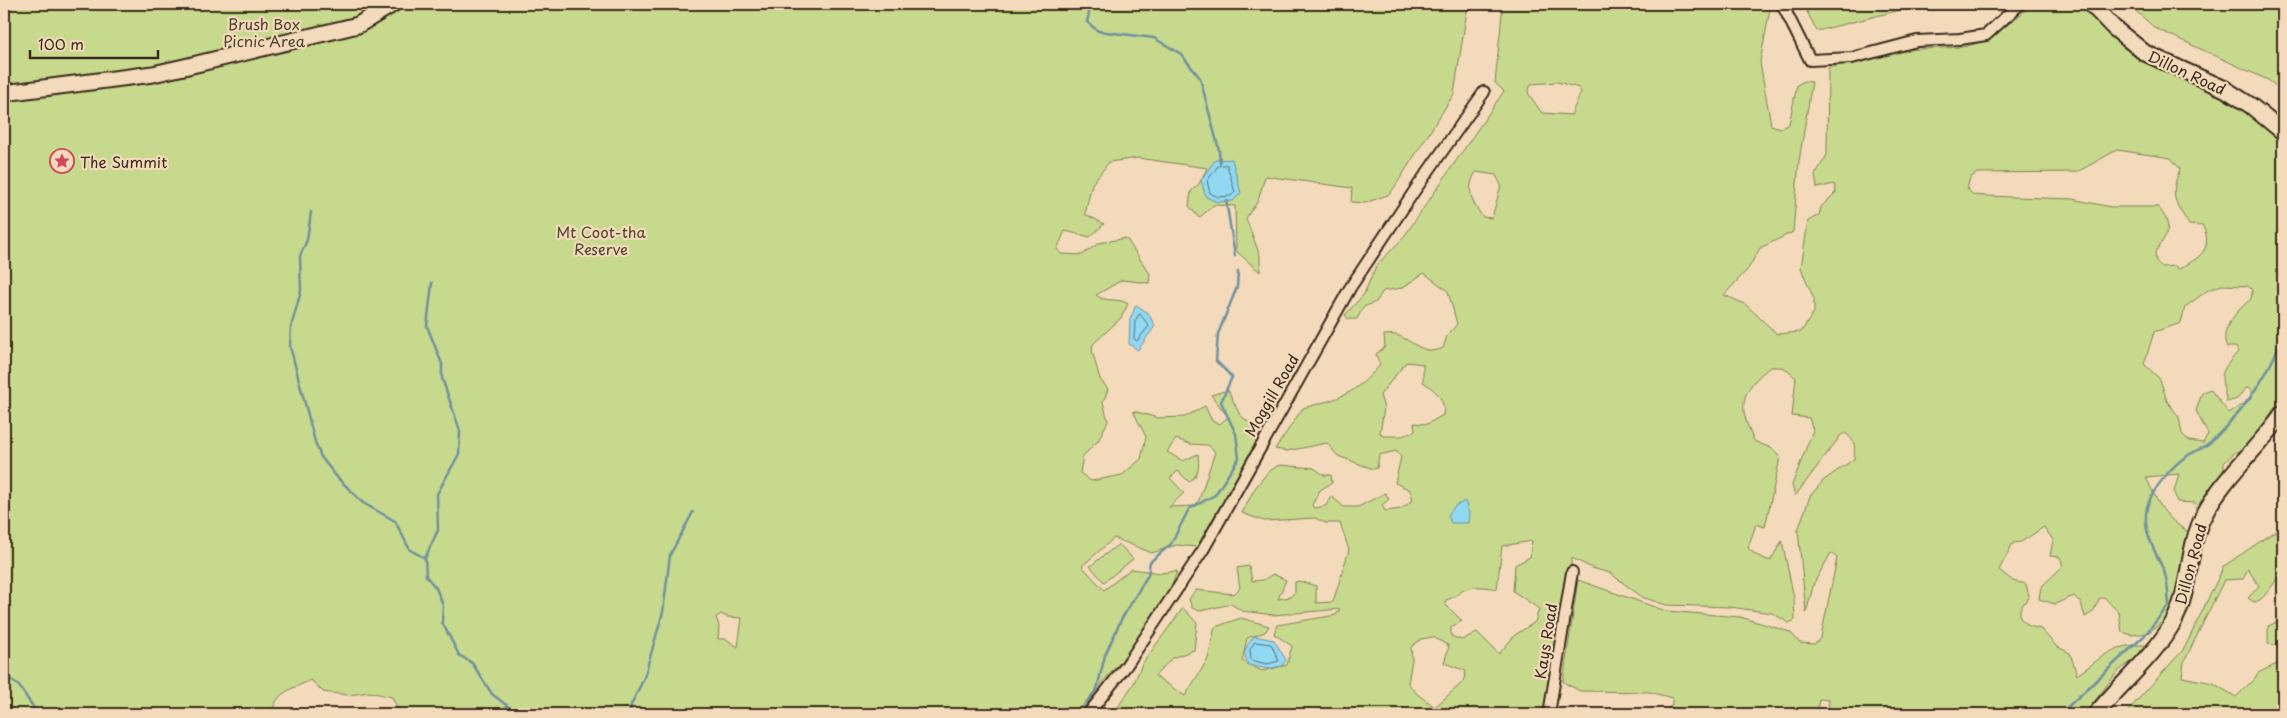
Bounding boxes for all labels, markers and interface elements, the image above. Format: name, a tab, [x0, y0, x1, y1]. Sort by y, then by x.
park label: Brush Box Picnic Area	[223, 12, 306, 52]
scale bar	[30, 28, 158, 60]
text: 100 m	[38, 32, 84, 55]
street label: Dillon Road	[2144, 44, 2230, 100]
place icon: The Summit	[49, 148, 75, 174]
place label: The Summit	[80, 150, 167, 173]
park label: Mt Coot-tha Reserve	[556, 220, 647, 260]
street label: Moggill Road	[1238, 349, 1304, 441]
street label: Dillon Road	[2168, 521, 2212, 607]
street label: Kays Road	[1528, 602, 1562, 680]

